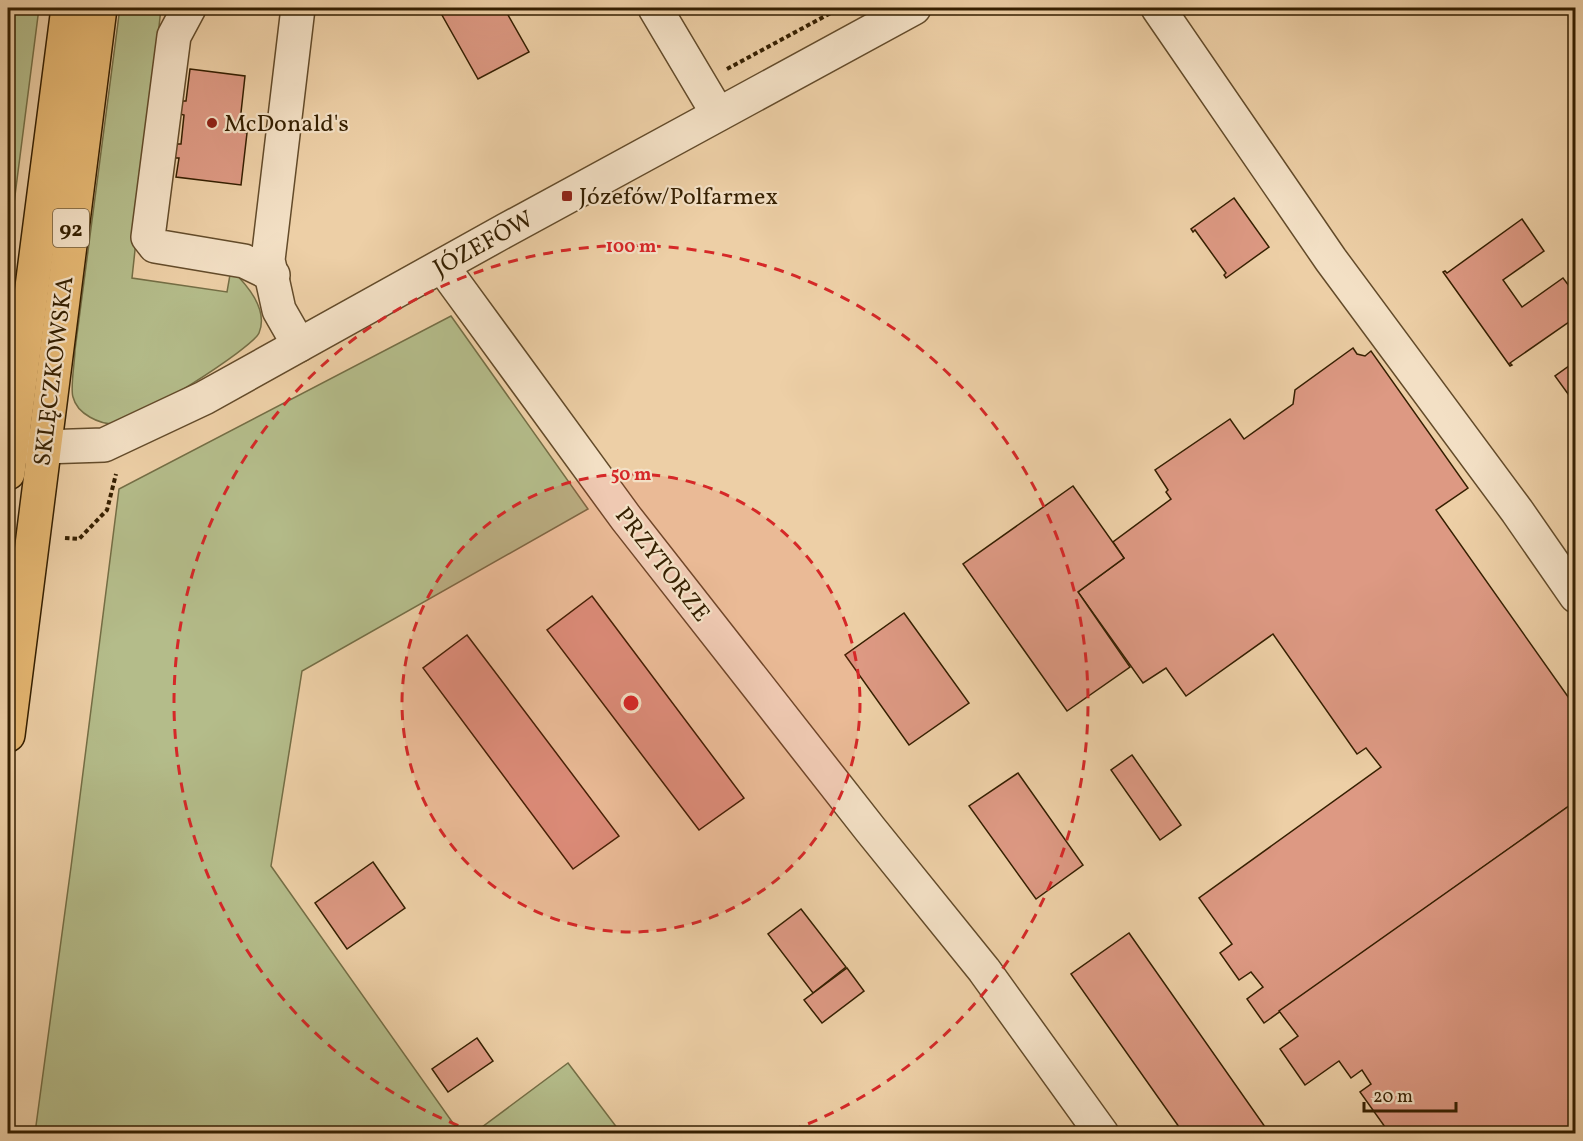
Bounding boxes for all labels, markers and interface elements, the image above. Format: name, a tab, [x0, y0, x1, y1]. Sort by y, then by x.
place label: McDonald's	[224, 108, 349, 142]
marker: McDonald's	[205, 116, 219, 130]
place label: Józefów/Polfarmex	[579, 181, 778, 215]
marker: Józefów/Polfarmex	[560, 189, 574, 203]
street label: JÓZEFÓW	[428, 203, 540, 286]
road number: 92	[53, 209, 89, 247]
text: 100 m	[606, 235, 656, 260]
street label: SKLĘCZKOWSKA	[26, 274, 84, 468]
text: 50 m	[611, 463, 651, 488]
street label: PRZYTORZE	[606, 501, 717, 630]
centre of rings	[621, 693, 641, 713]
scale bar	[1364, 1075, 1456, 1113]
text: 20 m	[1373, 1085, 1413, 1110]

